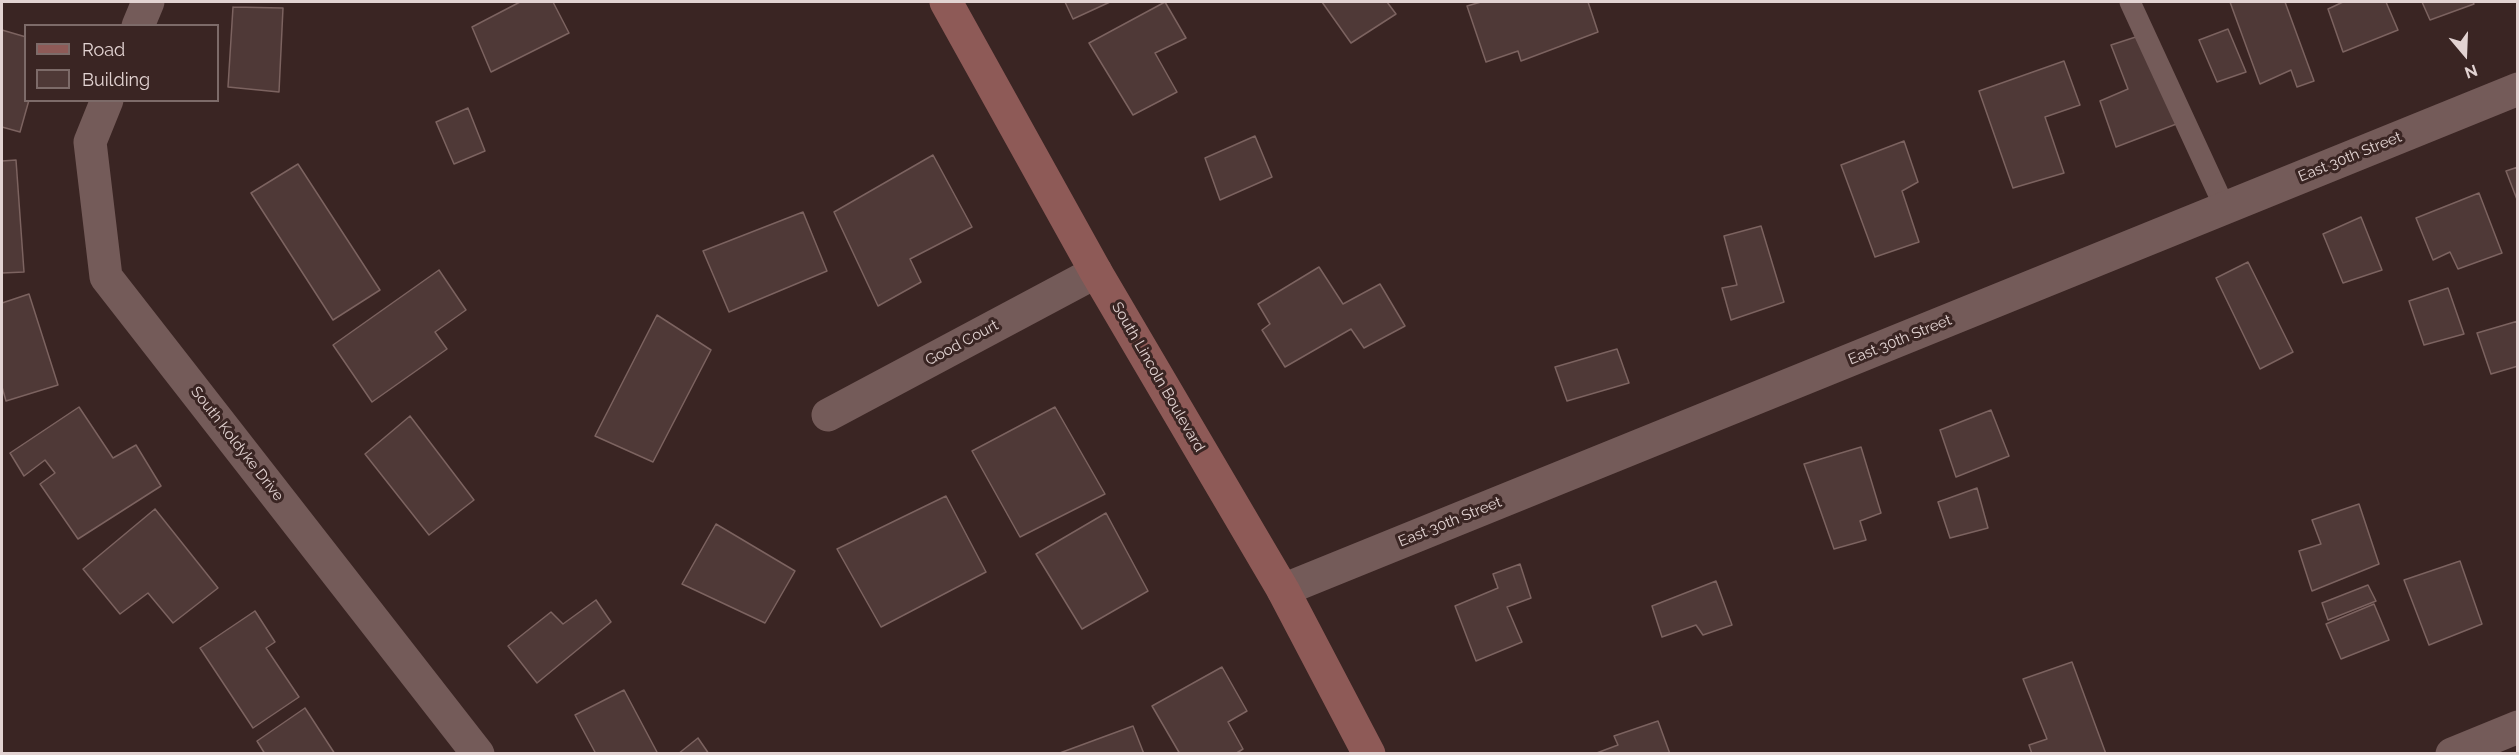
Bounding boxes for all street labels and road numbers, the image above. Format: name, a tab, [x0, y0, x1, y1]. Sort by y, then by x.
street label: East 30th Street	[2296, 128, 2404, 186]
street label: South Lincoln Boulevard	[1108, 299, 1208, 455]
street label: East 30th Street	[1846, 311, 1954, 369]
street label: Good Court	[922, 316, 1002, 370]
street label: South Koldyke Drive	[187, 383, 287, 505]
street label: East 30th Street	[1396, 493, 1504, 551]

